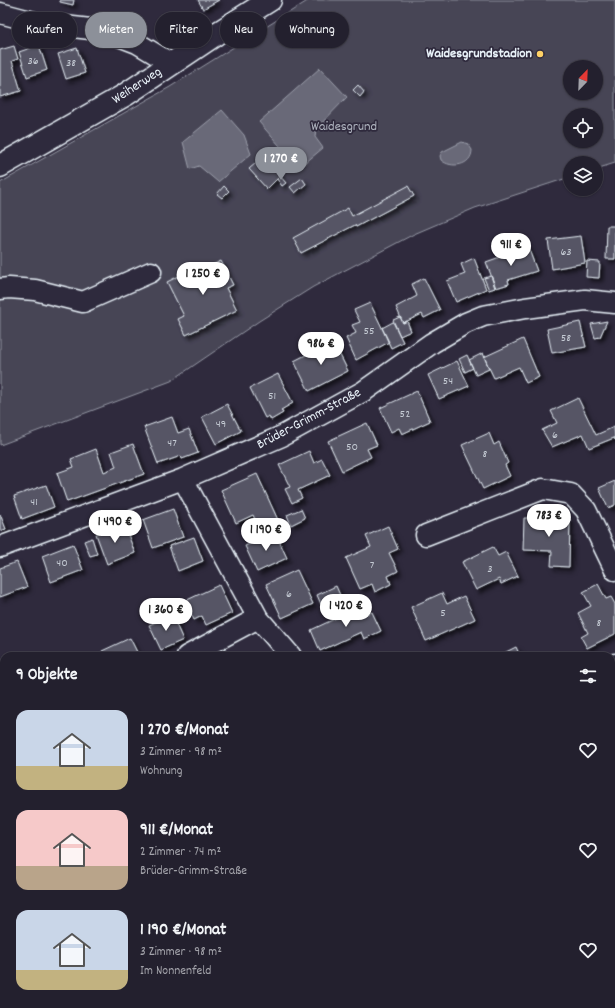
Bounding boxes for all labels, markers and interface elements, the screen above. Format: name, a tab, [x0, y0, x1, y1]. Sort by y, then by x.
chip: Kaufen	[12, 12, 77, 48]
chip: Mieten	[85, 12, 147, 48]
chip: Filter	[155, 12, 212, 48]
chip: Neu	[220, 12, 267, 48]
chip: Wohnung	[275, 12, 349, 48]
place label: Waidesgrundstadion	[426, 44, 533, 64]
marker: Waidesgrundstadion	[535, 49, 545, 59]
house number: 36	[27, 53, 39, 70]
house number: 38	[66, 55, 76, 72]
north arrow	[563, 60, 603, 100]
map controls	[563, 60, 603, 196]
street label: Weiherweg	[108, 62, 166, 110]
button: locate	[563, 108, 603, 148]
park label: Waidesgrund	[311, 117, 377, 137]
pin: 1 270 €	[244, 147, 318, 181]
text: 1 270 €	[264, 150, 298, 169]
button: layers	[563, 156, 603, 196]
pin: 911 €	[483, 233, 539, 267]
text: 911 €	[500, 236, 522, 255]
house number: 63	[560, 244, 572, 261]
pin: 1 250 €	[166, 262, 240, 296]
text: 1 250 €	[186, 265, 220, 284]
house number: 55	[363, 323, 375, 340]
house number: 58	[561, 330, 571, 347]
pin: 986 €	[293, 332, 349, 366]
text: 986 €	[307, 335, 335, 354]
house number: 54	[443, 373, 453, 390]
street label: Brüder-Grimm-Straße	[253, 383, 365, 455]
house number: 51	[268, 388, 276, 405]
house number: 52	[400, 406, 410, 423]
house number: 49	[216, 416, 226, 433]
house number: 6	[552, 427, 558, 444]
house number: 47	[167, 435, 177, 452]
house number: 50	[346, 439, 358, 456]
house number: 8	[483, 446, 488, 463]
house number: 41	[30, 494, 38, 511]
pin: 783 €	[521, 504, 577, 538]
text: 783 €	[536, 507, 562, 526]
pin: 1 490 €	[78, 510, 152, 544]
text: 1 490 €	[98, 513, 132, 532]
pin: 1 190 €	[229, 518, 303, 552]
text: 1 190 €	[250, 521, 282, 540]
house number: 40	[56, 555, 68, 572]
house number: 7	[370, 557, 375, 574]
house number: 3	[487, 561, 493, 578]
house number: 6	[286, 586, 292, 603]
pin: 1 420 €	[309, 594, 383, 628]
text: 1 420 €	[329, 597, 363, 616]
pin: 1 360 €	[129, 598, 203, 632]
text: 1 360 €	[148, 601, 184, 620]
house number: 5	[440, 605, 446, 622]
house number: 8	[597, 615, 602, 632]
text: 9 Objekte	[16, 664, 77, 688]
icon: filters	[577, 665, 599, 687]
text: 1 270 €/Monat	[140, 719, 229, 743]
icon: home	[48, 726, 96, 774]
icon: heart	[577, 739, 599, 761]
text: 3 Zimmer · 98 m²	[140, 743, 222, 762]
text: Wohnung	[140, 762, 183, 781]
text: 911 €/Monat	[140, 819, 213, 843]
icon: home	[48, 826, 96, 874]
icon: heart	[577, 839, 599, 861]
text: 2 Zimmer · 74 m²	[140, 843, 221, 862]
text: Brüder-Grimm-Straße	[140, 862, 247, 881]
text: 1 190 €/Monat	[140, 919, 226, 943]
icon: home	[48, 926, 96, 974]
icon: heart	[577, 939, 599, 961]
text: 3 Zimmer · 98 m²	[140, 943, 222, 962]
text: Im Nonnenfeld	[140, 962, 211, 981]

